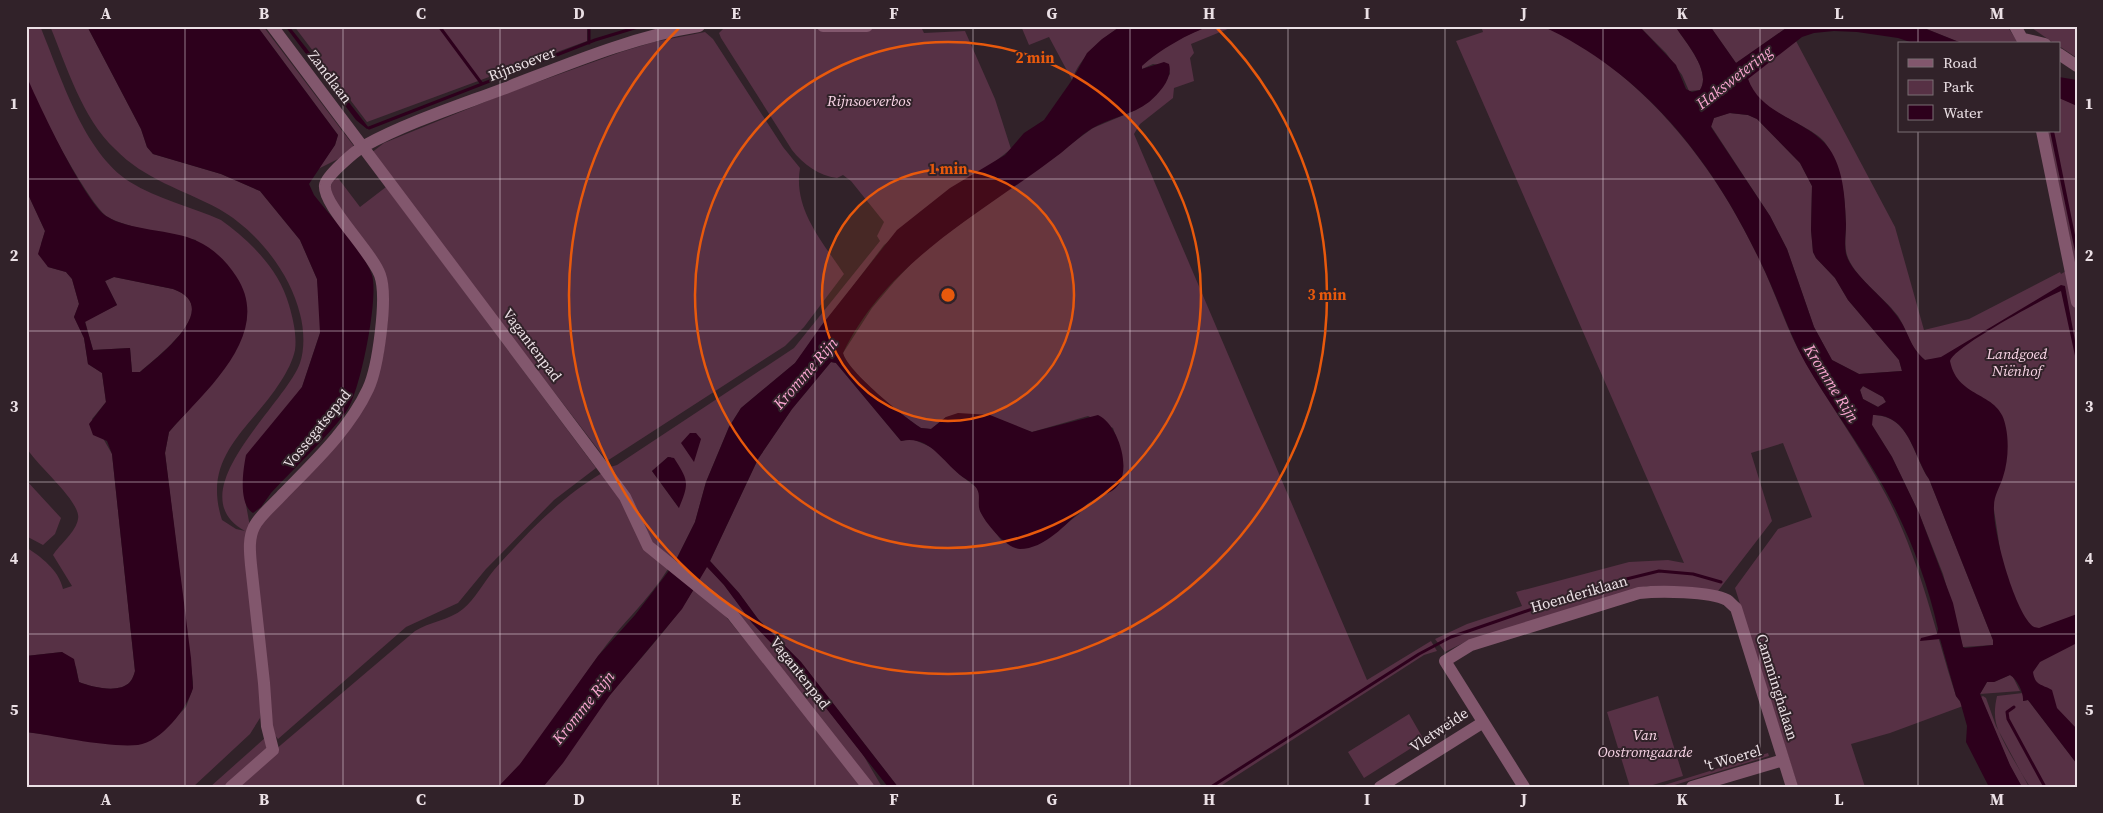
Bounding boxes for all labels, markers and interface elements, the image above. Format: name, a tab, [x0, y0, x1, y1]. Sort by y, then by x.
text: A	[101, 2, 112, 24]
text: B	[259, 2, 270, 24]
text: C	[416, 2, 426, 24]
text: D	[573, 2, 585, 24]
text: E	[731, 2, 741, 24]
text: F	[889, 2, 899, 24]
text: G	[1047, 2, 1058, 24]
text: H	[1203, 2, 1215, 24]
text: I	[1364, 2, 1370, 24]
text: J	[1520, 2, 1527, 24]
text: K	[1676, 2, 1688, 24]
text: L	[1834, 2, 1844, 24]
text: M	[1990, 2, 2004, 24]
water label: Hakswetering	[1690, 39, 1778, 114]
street label: Rijnsoever	[485, 41, 559, 86]
legend	[1898, 42, 2060, 132]
street label: Zandlaan	[303, 46, 357, 108]
text: 2 min	[1016, 47, 1054, 68]
text: Road	[1943, 52, 1977, 73]
text: Park	[1943, 76, 1975, 97]
park label: Rijnsoeverbos	[826, 90, 912, 111]
text: 1	[10, 92, 18, 114]
text: 1	[2085, 92, 2093, 114]
text: Water	[1943, 102, 1984, 123]
text: 1 min	[929, 158, 967, 179]
text: 2	[10, 244, 19, 266]
text: 2	[2085, 244, 2094, 266]
text: 3 min	[1308, 284, 1346, 305]
centre of rings	[939, 286, 957, 304]
street label: Vagantenpad	[498, 304, 567, 386]
water label: Kromme Rijn	[767, 332, 842, 414]
water label: Kromme Rijn	[1799, 339, 1865, 426]
park label: Landgoed Niënhof	[1986, 343, 2048, 381]
street label: Vossegatsepad	[278, 384, 356, 473]
text: 3	[10, 395, 19, 417]
text: 3	[2085, 395, 2094, 417]
text: 4	[10, 547, 19, 569]
text: 4	[2085, 547, 2094, 569]
street label: Hoenderiklaan	[1528, 570, 1630, 617]
street label: Camminghalaan	[1751, 631, 1804, 743]
street label: Vagantenpad	[765, 632, 836, 714]
water label: Kromme Rijn	[546, 666, 619, 749]
text: 5	[10, 698, 19, 720]
text: 5	[2085, 698, 2094, 720]
street label: Vletweide	[1405, 702, 1473, 757]
park label: Van Oostromgaarde	[1598, 724, 1692, 762]
street label: 't Woerel	[1702, 739, 1764, 776]
text: A	[101, 788, 112, 810]
text: B	[259, 788, 270, 810]
text: C	[416, 788, 426, 810]
text: D	[573, 788, 585, 810]
text: E	[731, 788, 741, 810]
text: F	[889, 788, 899, 810]
text: G	[1047, 788, 1058, 810]
text: H	[1203, 788, 1215, 810]
text: I	[1364, 788, 1370, 810]
text: J	[1520, 788, 1527, 810]
text: K	[1676, 788, 1688, 810]
text: L	[1834, 788, 1844, 810]
text: M	[1990, 788, 2004, 810]

